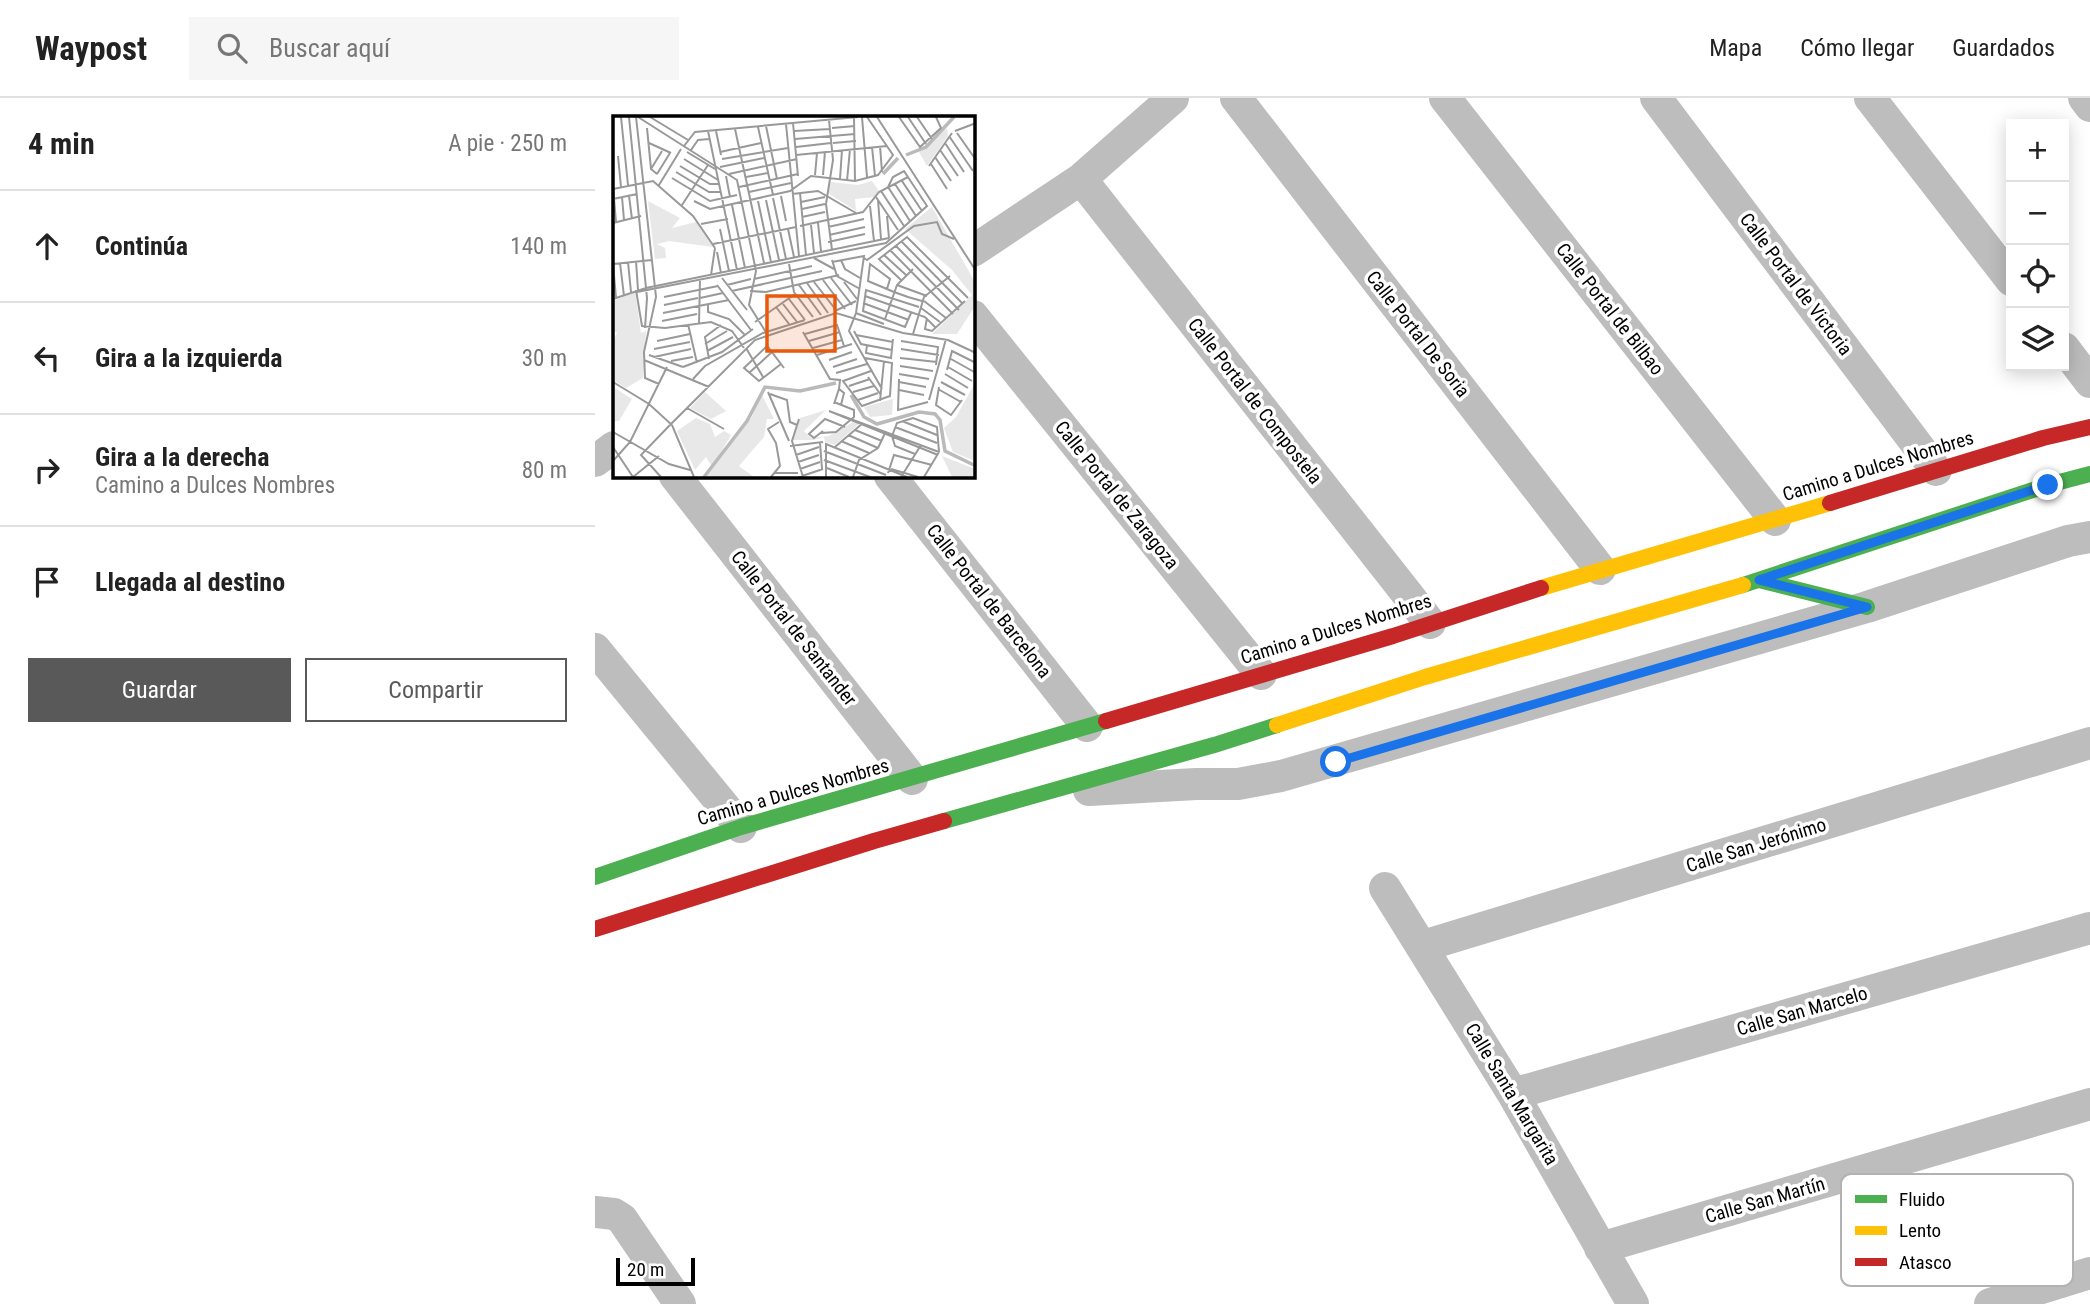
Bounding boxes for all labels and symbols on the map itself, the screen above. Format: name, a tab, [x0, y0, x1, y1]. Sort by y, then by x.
inset map	[613, 116, 975, 478]
street label: Calle Portal de Victoria	[1735, 208, 1857, 360]
street label: Calle Portal de Bilbao	[1551, 238, 1669, 380]
street label: Calle Portal De Soria	[1361, 266, 1475, 402]
street label: Calle Portal de Compostela	[1183, 313, 1327, 489]
street label: Calle Portal de Zaragoza	[1050, 416, 1184, 574]
street label: Camino a Dulces Nombres	[1780, 426, 1976, 506]
route end	[2032, 469, 2063, 500]
street label: Calle Portal de Barcelona	[922, 519, 1056, 683]
street label: Calle Portal de Santander	[726, 546, 862, 710]
street label: Camino a Dulces Nombres	[1238, 589, 1434, 669]
route start	[1320, 746, 1351, 777]
street label: Camino a Dulces Nombres	[694, 754, 892, 830]
street label: Calle San Jerónimo	[1683, 813, 1829, 877]
street label: Calle San Marcelo	[1734, 981, 1870, 1041]
street label: Calle Santa Margarita	[1461, 1019, 1563, 1169]
street label: Calle San Martín	[1703, 1172, 1827, 1228]
legend	[1841, 1174, 2073, 1286]
text: Fluido	[1899, 1188, 1945, 1211]
text: Lento	[1899, 1219, 1941, 1242]
text: Atasco	[1899, 1251, 1952, 1274]
scale bar	[616, 1255, 695, 1287]

